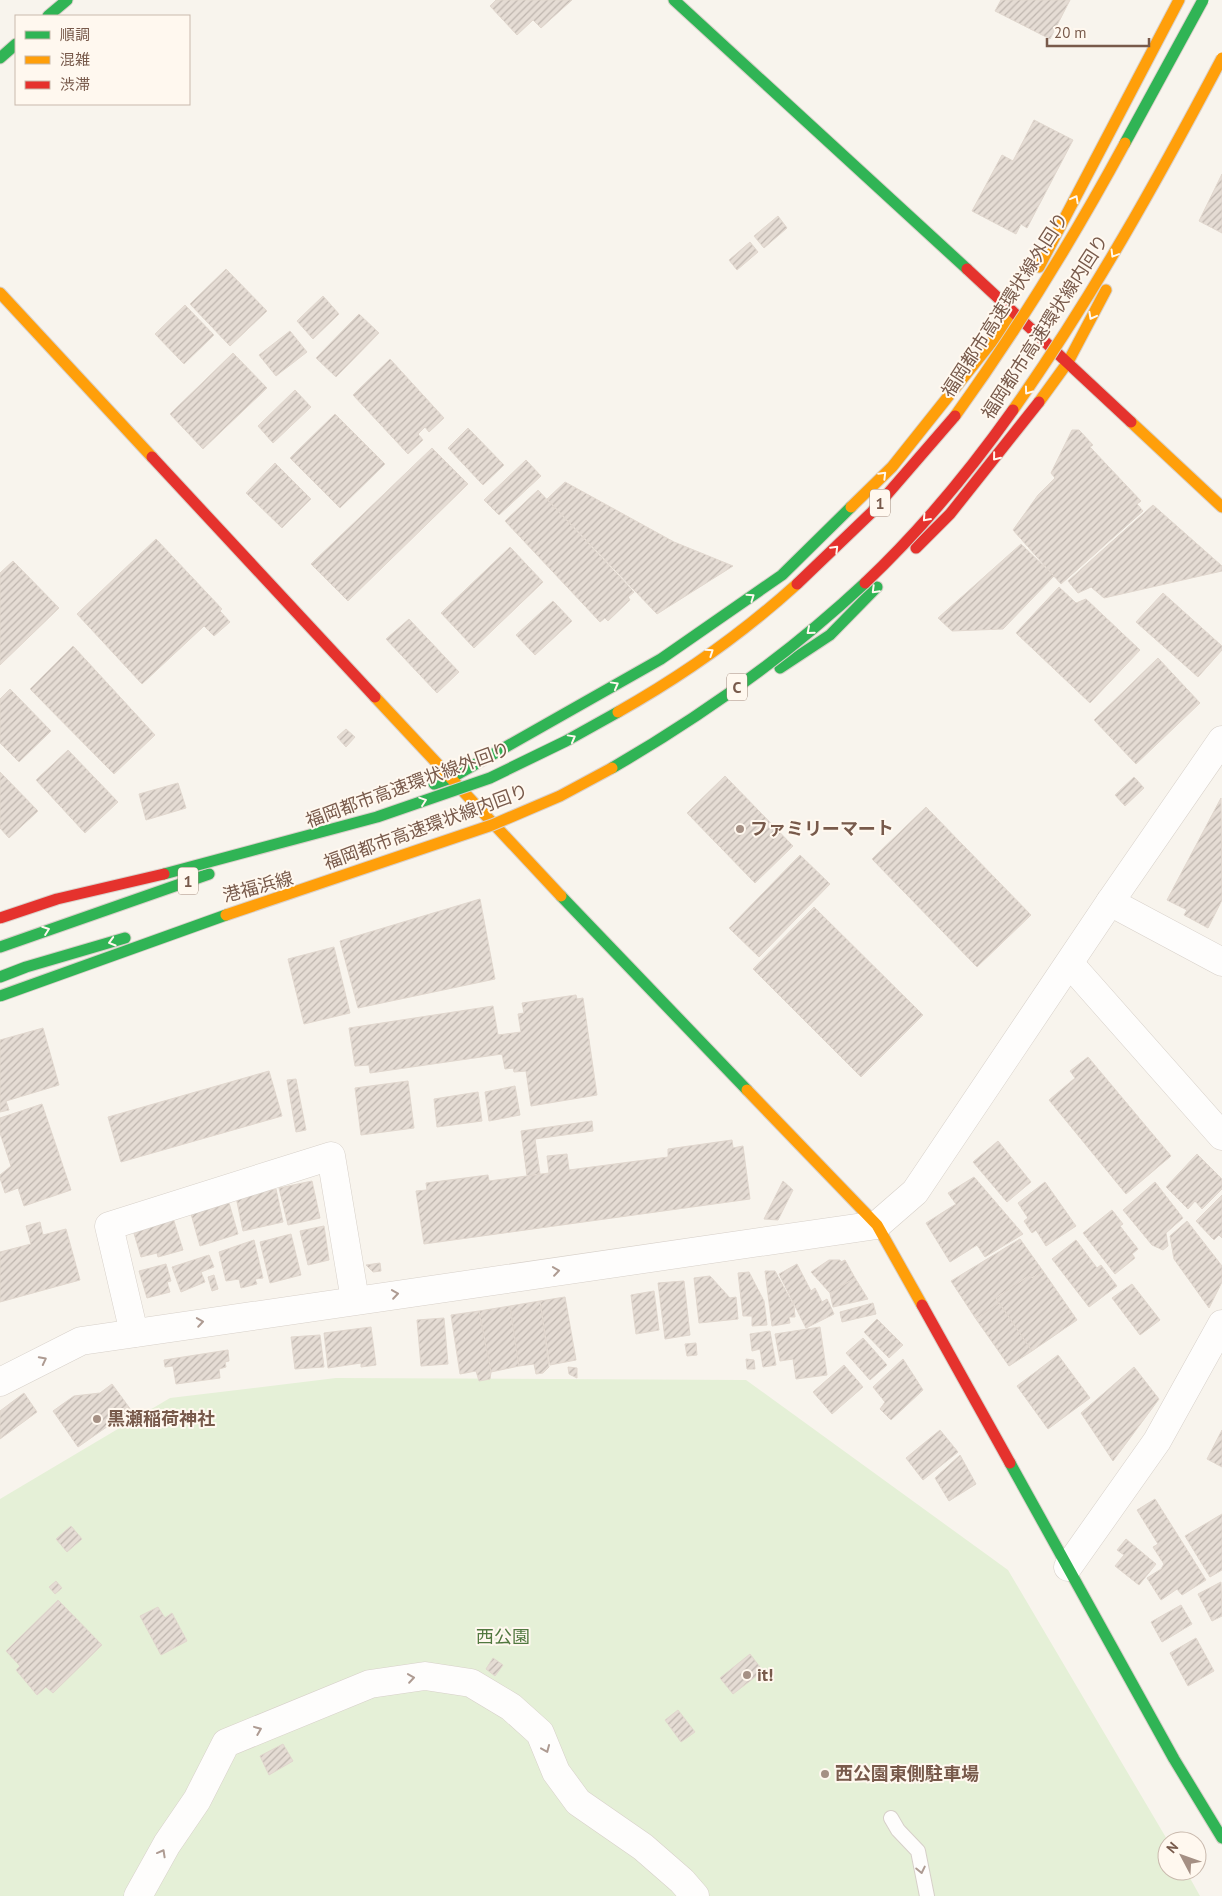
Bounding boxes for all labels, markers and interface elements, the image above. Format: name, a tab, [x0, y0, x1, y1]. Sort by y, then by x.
legend	[15, 15, 190, 105]
scale bar	[1047, 15, 1150, 47]
text: 20 m	[1054, 23, 1087, 42]
text: 順調	[60, 25, 90, 44]
text: 混雑	[60, 50, 90, 69]
text: 渋滞	[60, 75, 90, 94]
one-way arrow	[1069, 195, 1079, 204]
street label: 福岡都市高速環状線外回り	[936, 208, 1073, 402]
street label: 福岡都市高速環状線内回り	[976, 230, 1113, 424]
one-way arrow	[1110, 248, 1120, 257]
one-way arrow	[1088, 310, 1098, 319]
one-way arrow	[1025, 385, 1033, 394]
one-way arrow	[992, 451, 1001, 460]
one-way arrow	[878, 472, 887, 481]
road number: 1	[870, 489, 890, 516]
one-way arrow	[923, 513, 932, 522]
one-way arrow	[829, 546, 838, 555]
one-way arrow	[872, 584, 881, 593]
one-way arrow	[745, 594, 755, 603]
one-way arrow	[806, 626, 815, 635]
one-way arrow	[704, 649, 713, 658]
road number: C	[727, 674, 747, 700]
one-way arrow	[610, 681, 619, 691]
one-way arrow	[566, 734, 575, 744]
street label: 福岡都市高速環状線外回り	[302, 737, 513, 832]
street label: 福岡都市高速環状線内回り	[320, 779, 531, 874]
one-way arrow	[418, 797, 426, 807]
place label: ファミリーマート	[750, 817, 894, 840]
marker: ファミリーマート	[734, 823, 746, 835]
street label: 港福浜線	[220, 866, 296, 907]
road number: 1	[178, 868, 198, 894]
one-way arrow	[41, 926, 50, 936]
one-way arrow	[108, 936, 116, 946]
one-way arrow	[553, 1266, 561, 1277]
one-way arrow	[392, 1289, 400, 1300]
one-way arrow	[196, 1318, 204, 1328]
one-way arrow	[38, 1356, 47, 1366]
place label: 黒瀬稲荷神社	[107, 1407, 215, 1430]
marker: 黒瀬稲荷神社	[91, 1413, 103, 1425]
park label: 西公園	[476, 1625, 530, 1648]
place label: it!	[757, 1663, 773, 1686]
marker: it!	[741, 1669, 753, 1681]
one-way arrow	[407, 1673, 415, 1684]
one-way arrow	[253, 1726, 262, 1736]
one-way arrow	[539, 1744, 550, 1753]
place label: 西公園東側駐車場	[835, 1762, 979, 1785]
marker: 西公園東側駐車場	[819, 1768, 831, 1780]
north arrow	[1157, 1831, 1207, 1881]
text: N	[1162, 1838, 1182, 1857]
one-way arrow	[155, 1850, 165, 1859]
one-way arrow	[916, 1865, 926, 1874]

